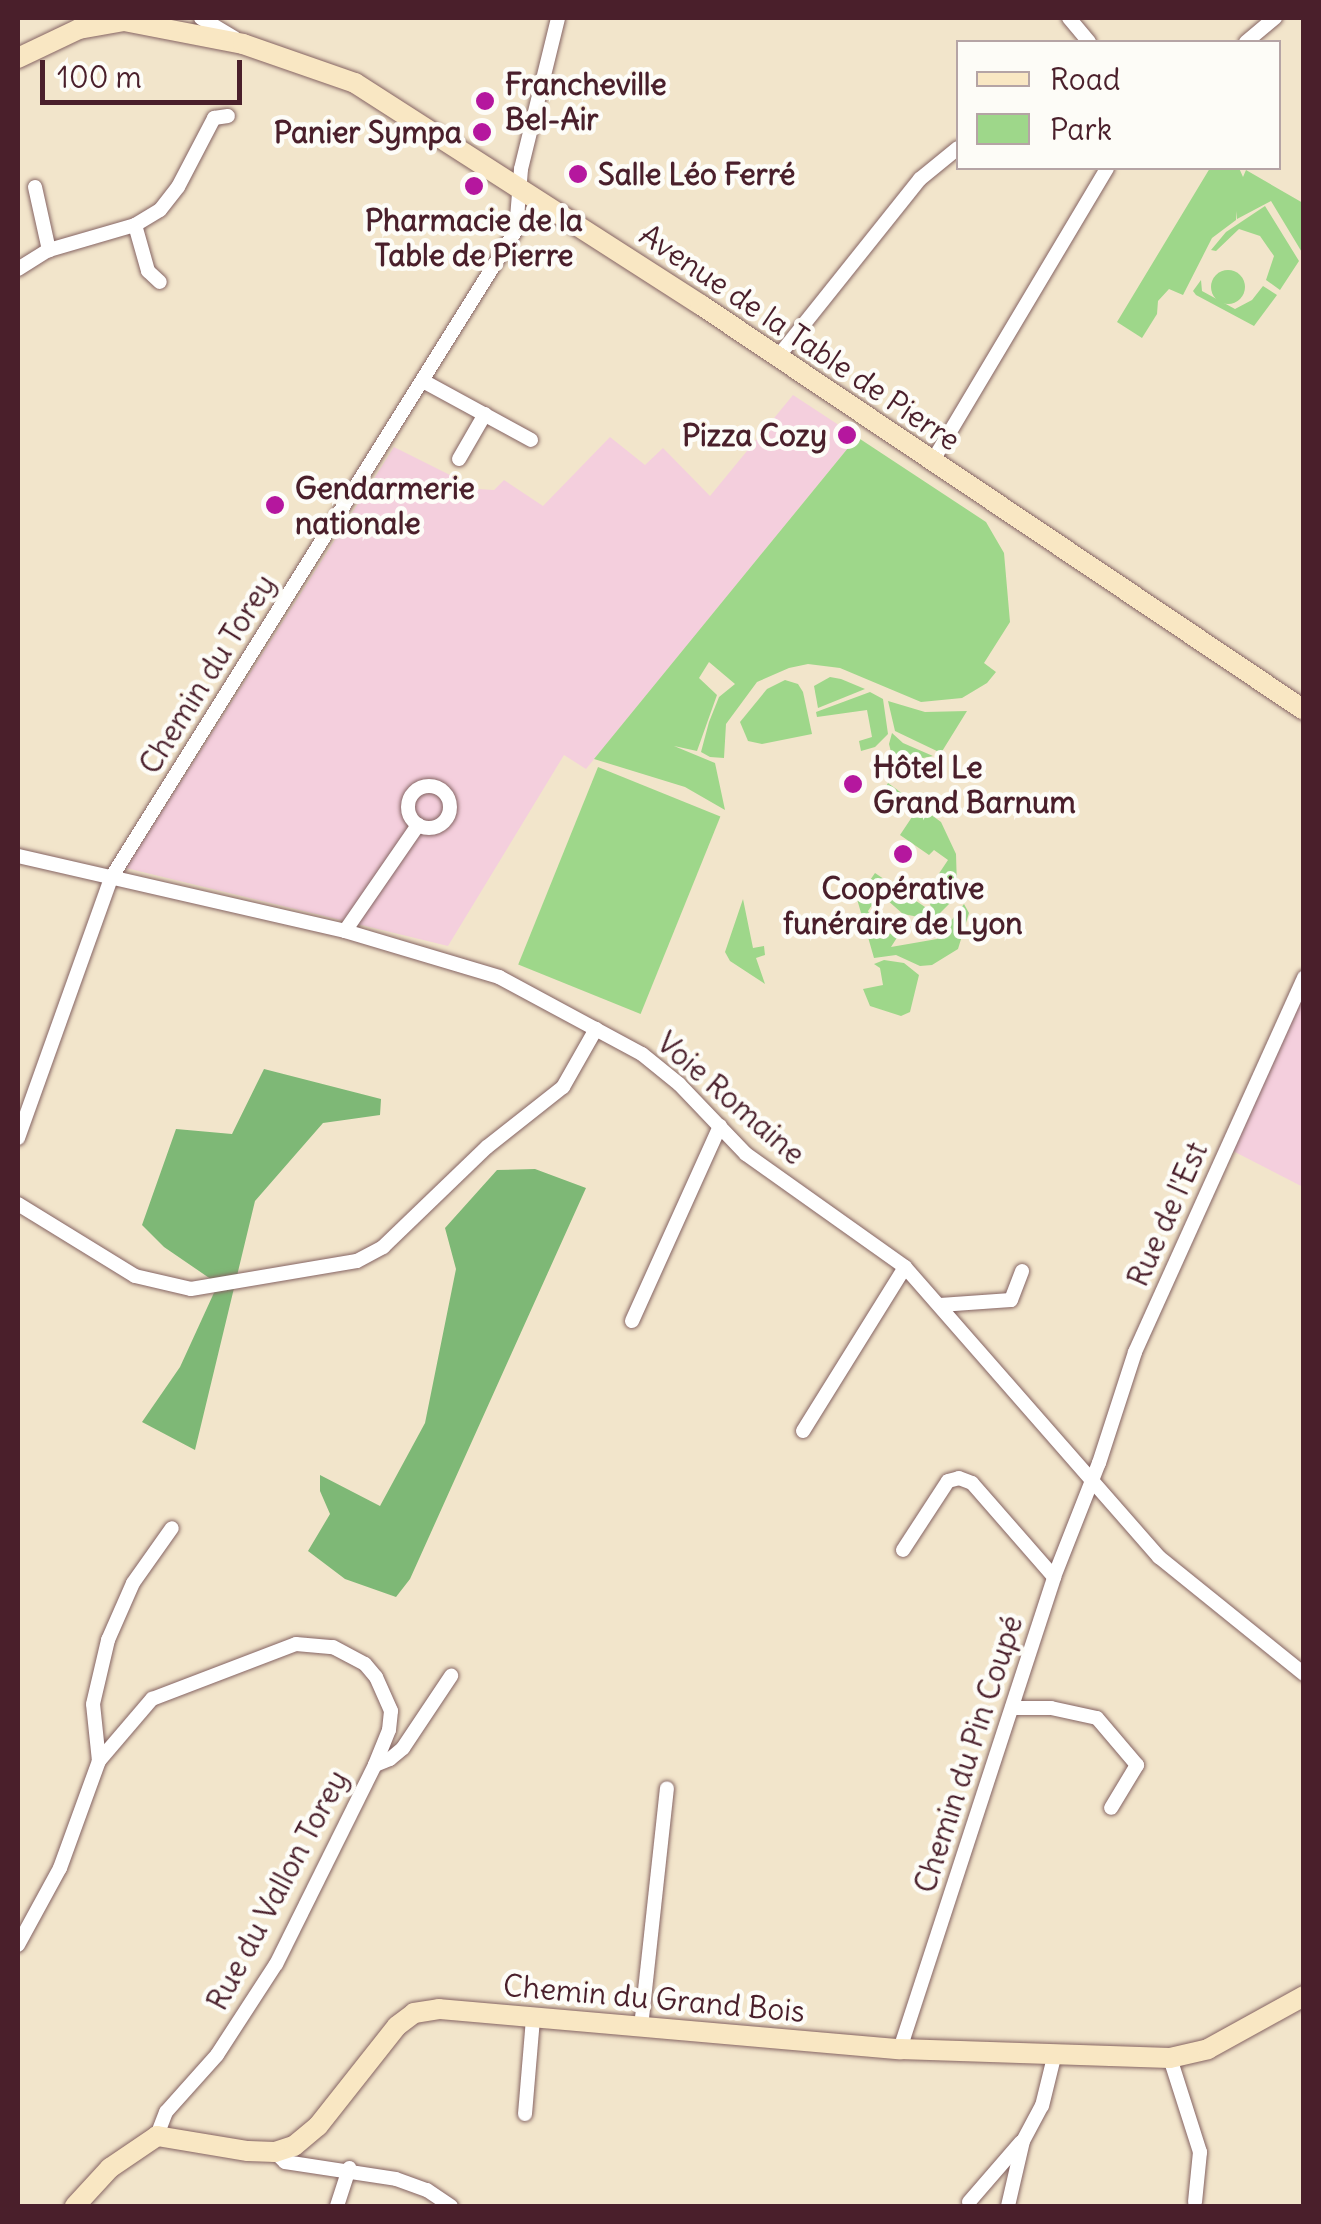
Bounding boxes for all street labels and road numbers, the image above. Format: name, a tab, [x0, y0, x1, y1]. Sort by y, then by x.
street label: Avenue de la Table de Pierre	[633, 216, 967, 458]
street label: Chemin du Torey	[131, 568, 283, 780]
street label: Voie Romaine	[650, 1024, 812, 1172]
street label: Rue de l'Est	[1119, 1136, 1215, 1292]
street label: Chemin du Pin Coupé	[906, 1611, 1030, 1897]
street label: Rue du Vallon Torey	[199, 1764, 355, 2016]
street label: Chemin du Grand Bois	[502, 1967, 806, 2029]

